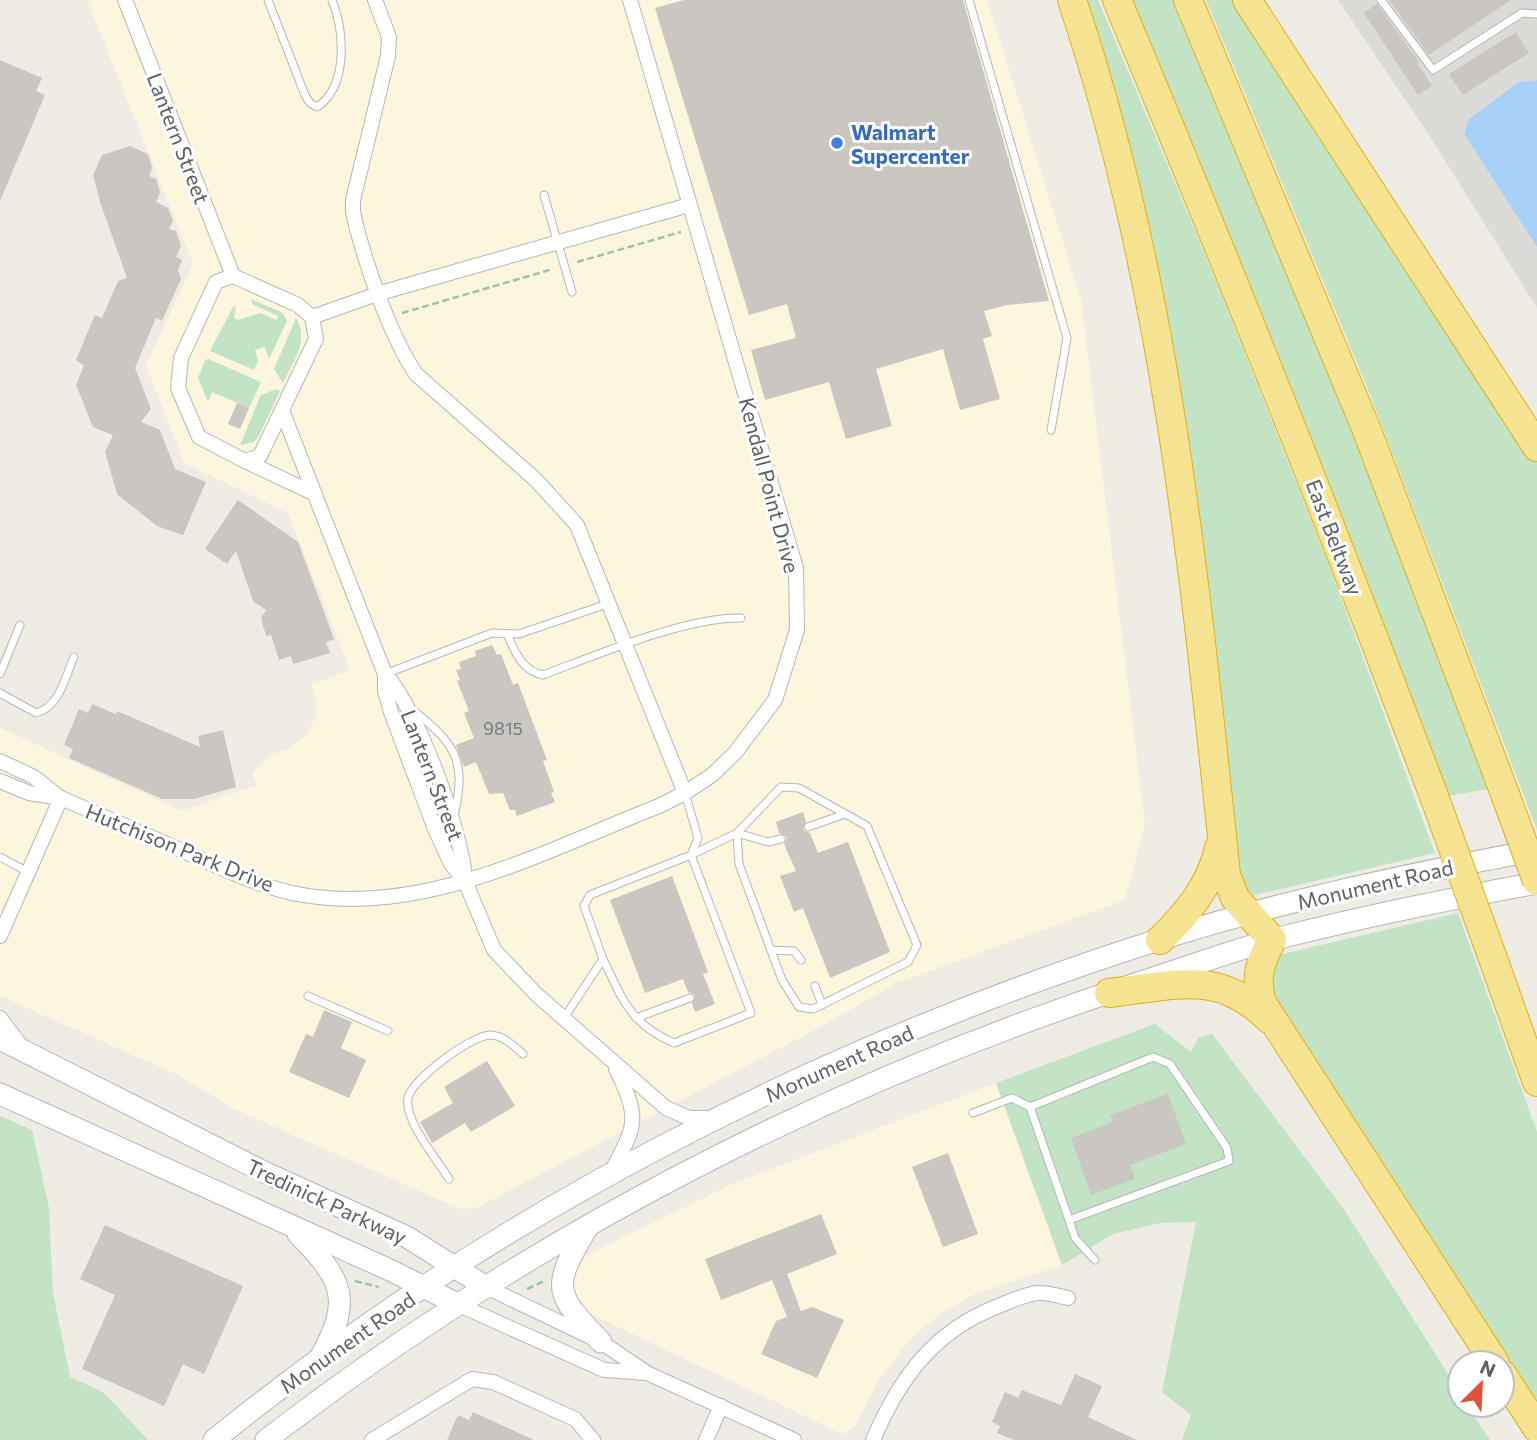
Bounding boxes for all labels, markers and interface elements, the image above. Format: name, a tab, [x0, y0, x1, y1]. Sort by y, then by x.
street label: Lantern Street	[143, 69, 215, 207]
place label: Walmart Supercenter	[851, 119, 970, 168]
marker: Walmart Supercenter	[829, 135, 845, 151]
street label: Kendall Point Drive	[735, 395, 805, 575]
street label: East Beltway	[1301, 475, 1369, 599]
street label: Lantern Street	[397, 706, 469, 844]
house number: 9815	[483, 717, 523, 739]
street label: Hutchison Park Drive	[82, 798, 278, 896]
street label: Monument Road	[1294, 854, 1456, 914]
street label: Monument Road	[761, 1019, 917, 1107]
street label: Tredinick Parkway	[243, 1153, 411, 1249]
street label: Monument Road	[275, 1286, 419, 1398]
north arrow	[1446, 1349, 1516, 1419]
text: N	[1477, 1355, 1499, 1381]

